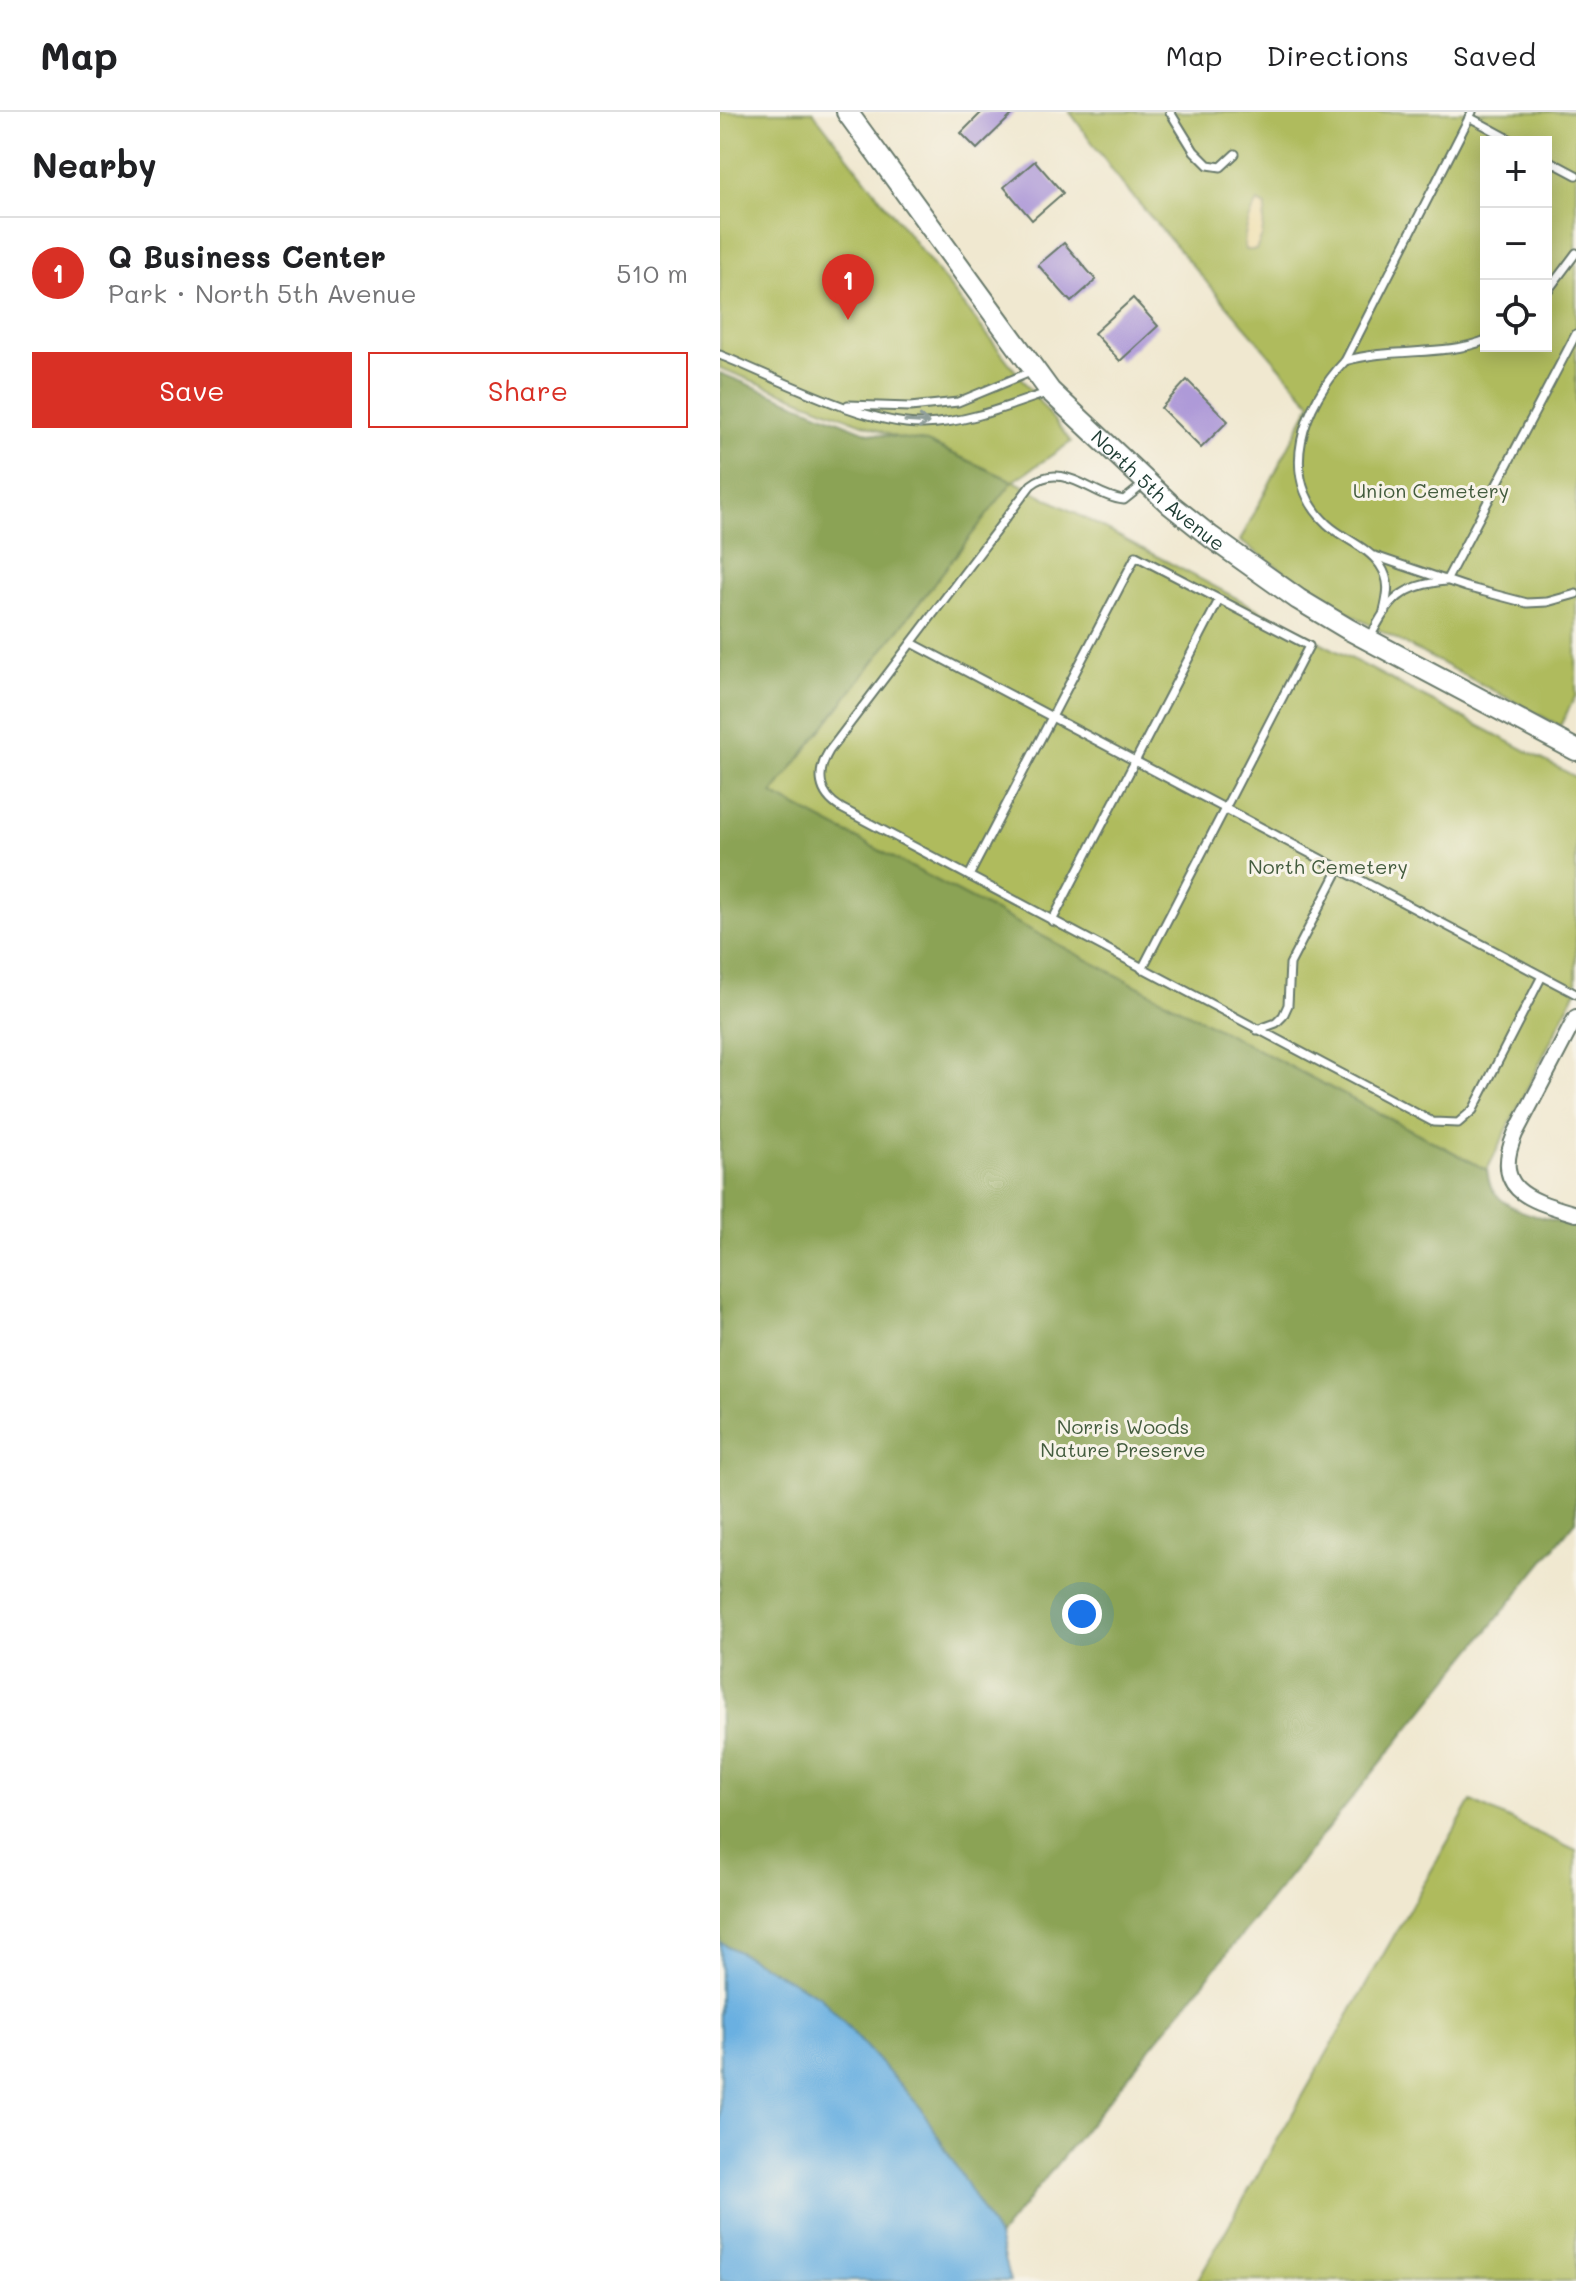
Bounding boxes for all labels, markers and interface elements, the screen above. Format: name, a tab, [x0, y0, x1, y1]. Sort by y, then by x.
text: Map	[40, 30, 118, 80]
text: Map	[1166, 37, 1223, 73]
text: Directions	[1267, 37, 1409, 73]
text: Saved	[1453, 37, 1536, 73]
map controls	[1480, 136, 1552, 352]
button: +	[1480, 136, 1552, 208]
text: Nearby	[32, 142, 157, 187]
button: −	[1480, 208, 1552, 280]
text: Q Business Center	[108, 236, 386, 276]
pin: 1	[822, 254, 874, 320]
text: 1	[52, 256, 64, 290]
text: 510 m	[616, 256, 688, 290]
text: Park · North 5th Avenue	[108, 276, 417, 310]
button: locate	[1480, 280, 1552, 352]
button: Save	[32, 352, 352, 428]
button: Share	[368, 352, 688, 428]
one-way arrow	[903, 415, 930, 430]
street label: North 5th Avenue	[1086, 424, 1231, 556]
park label: Union Cemetery	[1353, 477, 1509, 503]
park label: North Cemetery	[1248, 853, 1408, 879]
park label: Norris Woods Nature Preserve	[1040, 1413, 1206, 1462]
your location	[1062, 1594, 1102, 1634]

